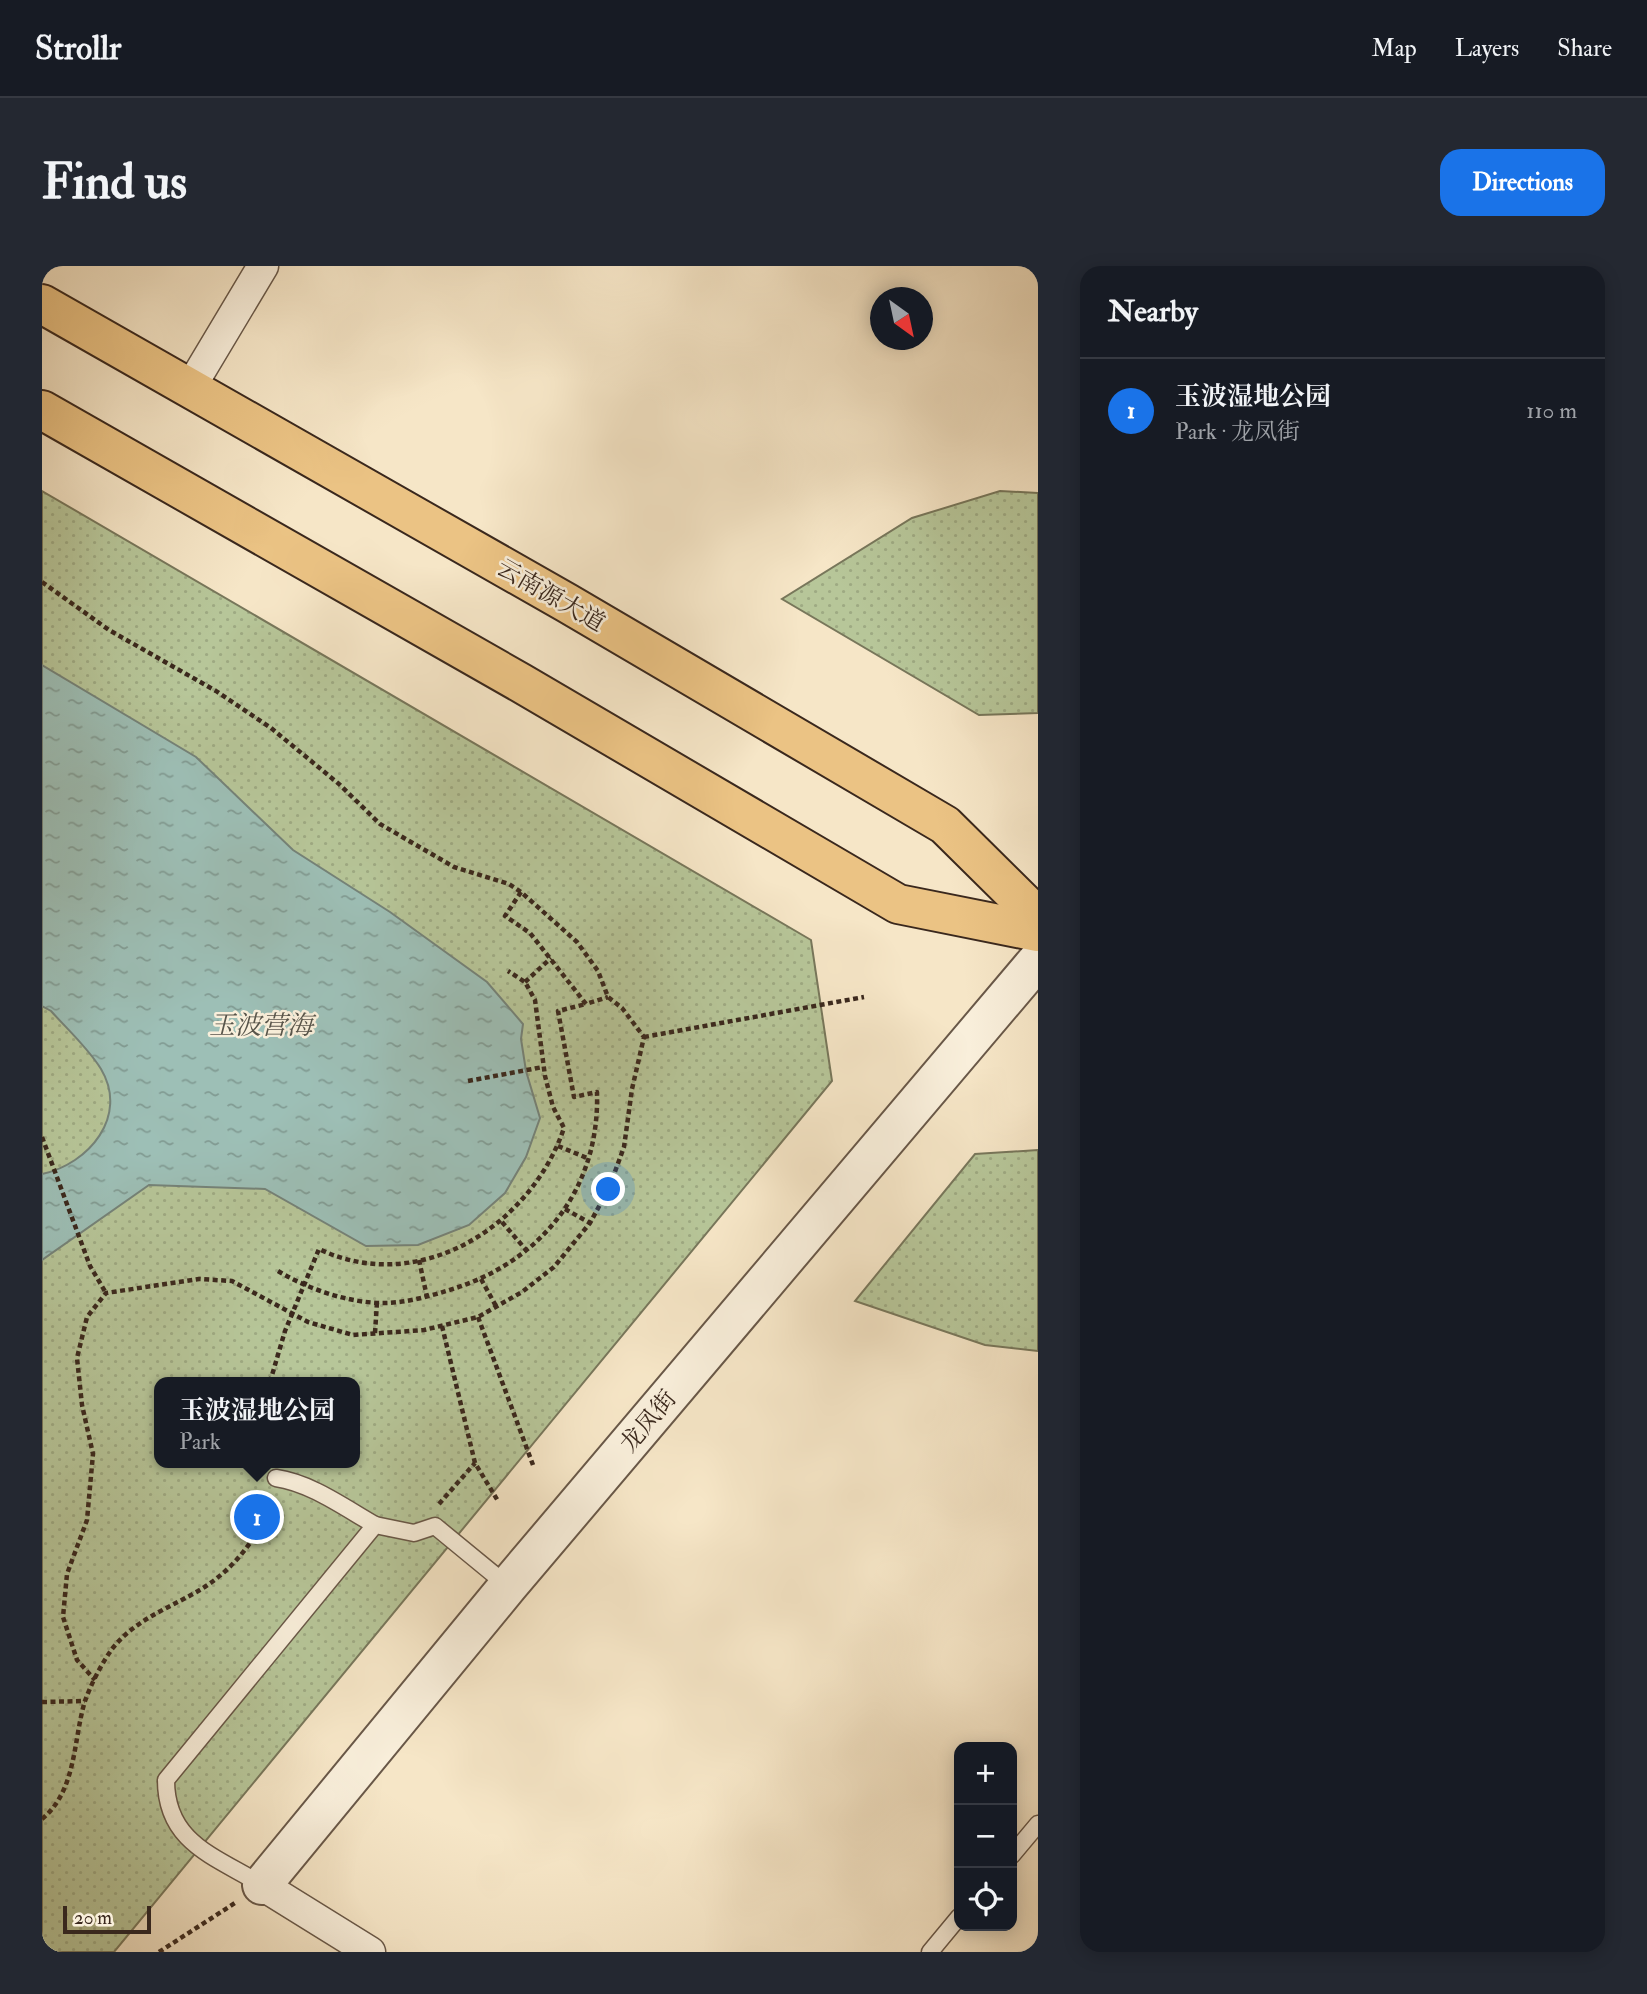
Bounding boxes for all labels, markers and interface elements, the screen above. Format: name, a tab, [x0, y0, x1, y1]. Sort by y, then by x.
text: Strollr	[35, 28, 121, 69]
text: Map	[1372, 33, 1417, 64]
text: Layers	[1455, 33, 1519, 64]
text: Share	[1557, 33, 1612, 64]
button: Directions	[1440, 149, 1605, 216]
text: Find us	[42, 152, 187, 213]
north arrow	[870, 287, 933, 350]
text: Nearby	[1108, 293, 1198, 330]
text: 玉波湿地公园	[1175, 381, 1331, 413]
text: 1	[1127, 396, 1135, 425]
text: 110 m	[1526, 396, 1577, 425]
text: Park · 龙凤街	[1175, 417, 1300, 446]
street label: 云南源大道	[491, 552, 610, 639]
water label: 玉波营海	[209, 1010, 317, 1042]
your location	[591, 1172, 625, 1206]
popup	[154, 1377, 360, 1468]
street label: 龙凤街	[613, 1384, 683, 1459]
text: 玉波湿地公园	[179, 1395, 335, 1427]
text: Park	[179, 1427, 221, 1456]
pin: 1	[234, 1491, 280, 1543]
map controls	[954, 1742, 1017, 1931]
button: +	[954, 1742, 1017, 1805]
button: −	[954, 1805, 1017, 1868]
button: locate	[954, 1868, 1017, 1931]
scale bar	[63, 1903, 150, 1935]
text: 20 m	[74, 1906, 112, 1930]

